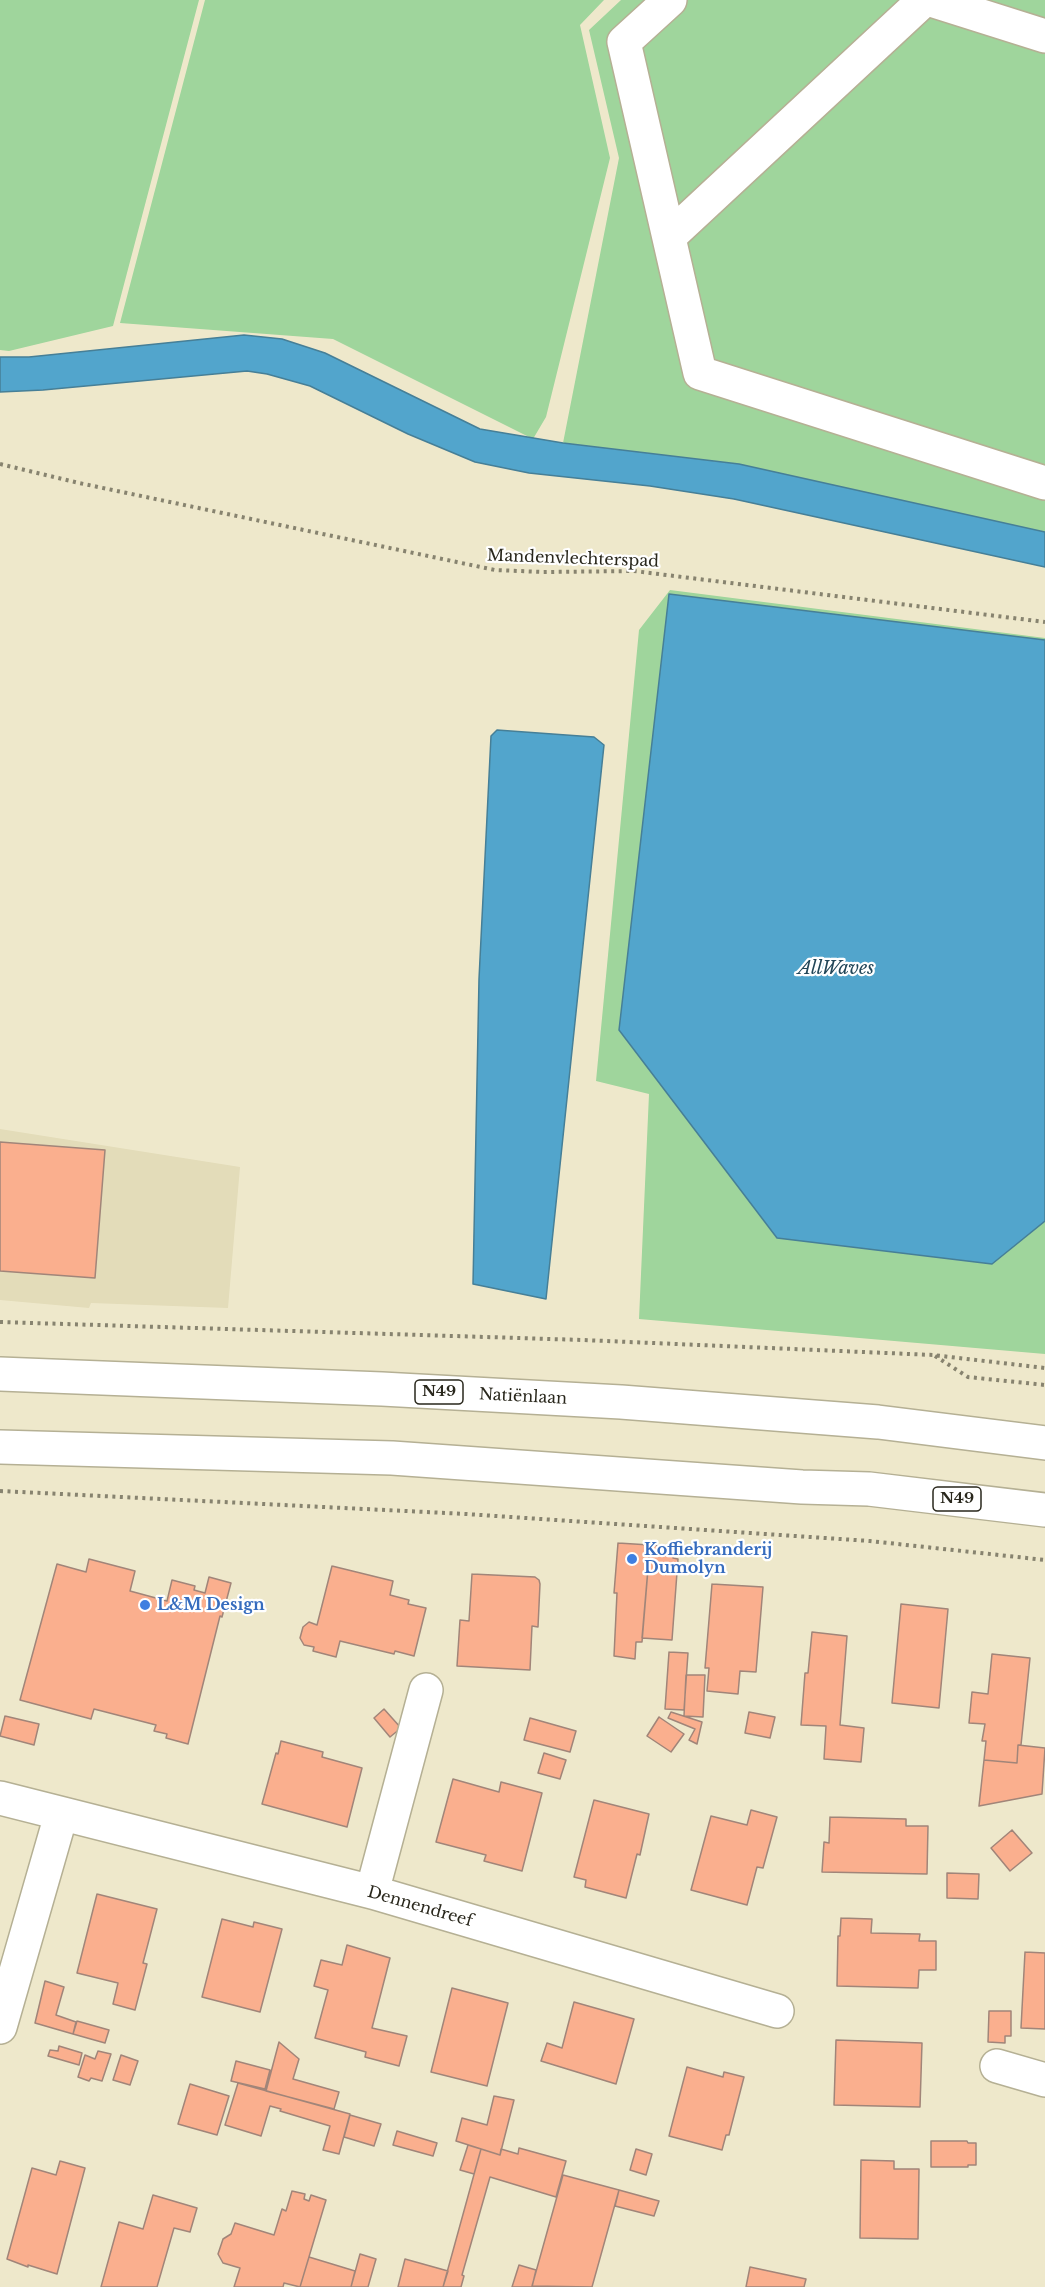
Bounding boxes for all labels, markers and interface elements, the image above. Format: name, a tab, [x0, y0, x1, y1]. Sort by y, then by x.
street label: Mandenvlechterspad	[487, 546, 659, 572]
water label: AllWaves	[798, 958, 874, 980]
road number: N49	[415, 1380, 463, 1404]
street label: Natiënlaan	[478, 1385, 568, 1409]
road number: N49	[933, 1487, 981, 1511]
place label: Koffiebranderij Dumolyn	[644, 1540, 772, 1578]
marker: Koffiebranderij Dumolyn	[625, 1552, 639, 1566]
place label: L&M Design	[157, 1595, 265, 1615]
marker: L&M Design	[138, 1598, 152, 1612]
street label: Dennendreef	[365, 1883, 475, 1931]

